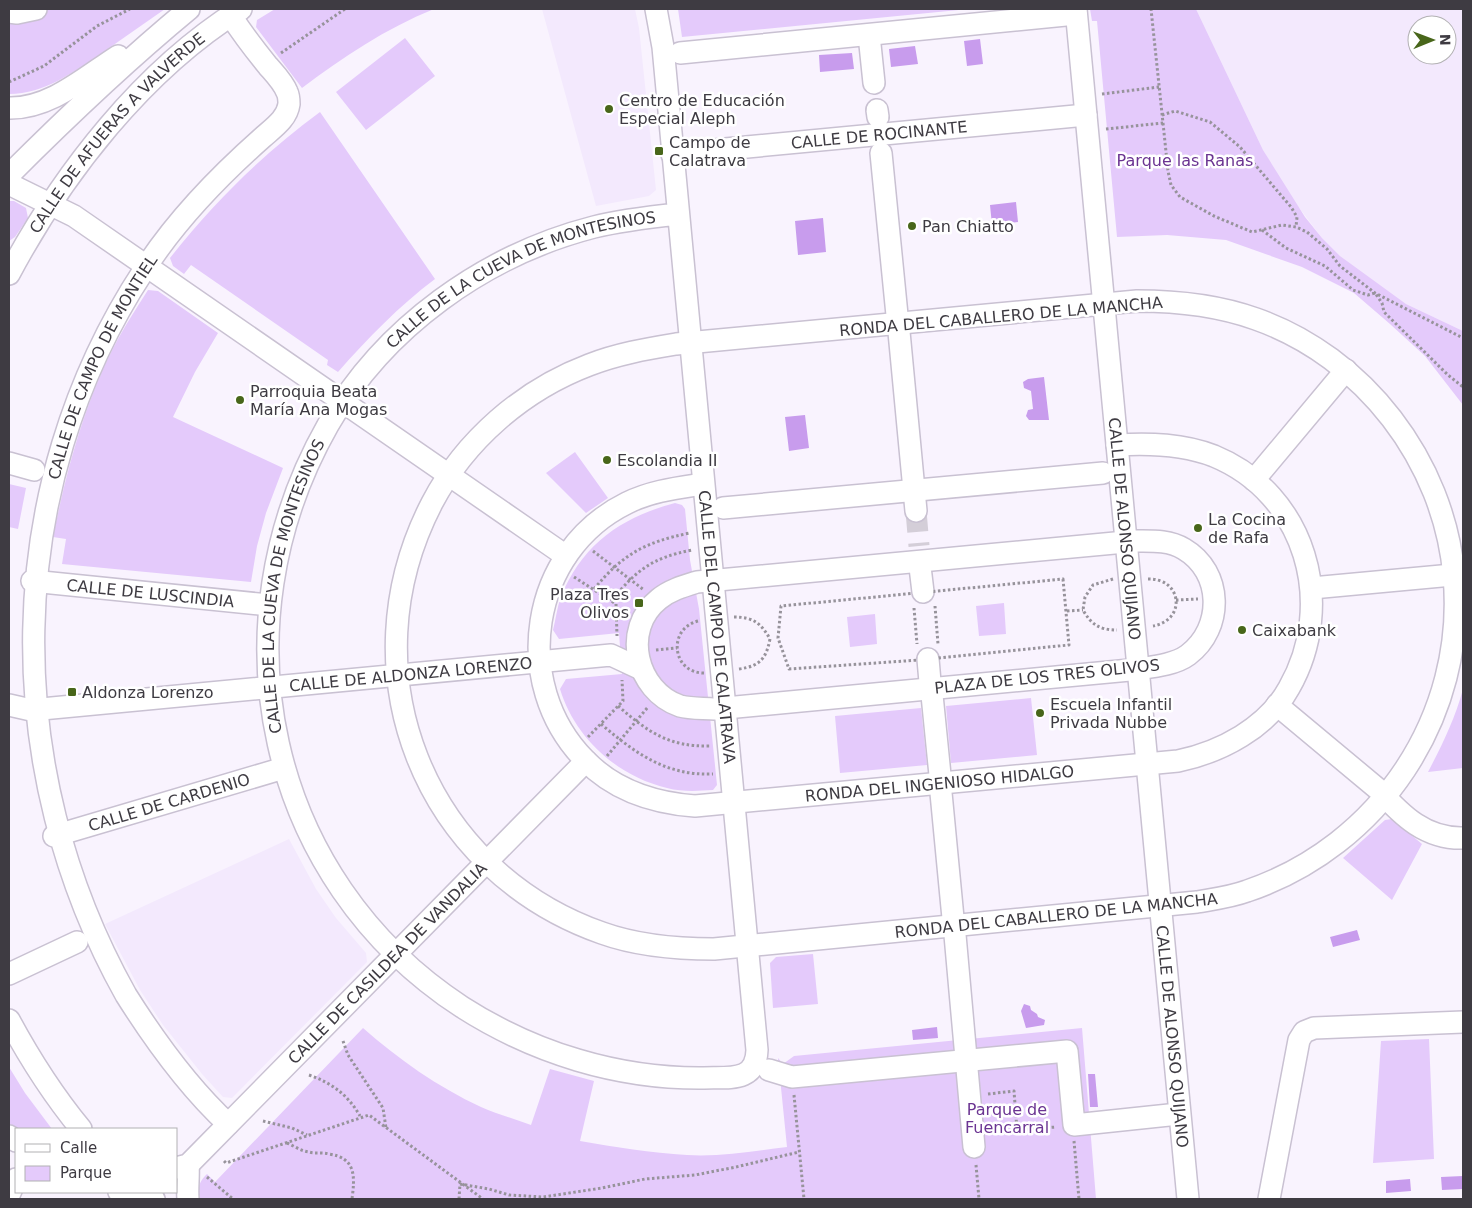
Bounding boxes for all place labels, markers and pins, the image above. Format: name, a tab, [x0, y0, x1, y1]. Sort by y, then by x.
place label: Centro de Educación Especial Aleph	[619, 91, 785, 128]
marker: Centro de Educación Especial Aleph	[603, 103, 615, 115]
place label: Campo de Calatrava	[669, 133, 751, 170]
marker: Campo de Calatrava	[653, 145, 665, 157]
place label: Pan Chiatto	[922, 217, 1014, 236]
marker: Pan Chiatto	[906, 220, 918, 232]
place label: Parroquia Beata María Ana Mogas	[250, 382, 387, 419]
marker: Parroquia Beata María Ana Mogas	[234, 394, 246, 406]
place label: Escolandia II	[617, 451, 717, 470]
marker: Escolandia II	[601, 454, 613, 466]
place label: La Cocina de Rafa	[1208, 510, 1286, 547]
marker: La Cocina de Rafa	[1192, 522, 1204, 534]
place label: Plaza Tres Olivos	[550, 585, 629, 622]
marker: Plaza Tres Olivos	[633, 597, 645, 609]
place label: Caixabank	[1252, 621, 1337, 640]
marker: Caixabank	[1236, 624, 1248, 636]
place label: Aldonza Lorenzo	[82, 683, 214, 702]
marker: Aldonza Lorenzo	[66, 686, 78, 698]
place label: Escuela Infantil Privada Nubbe	[1050, 695, 1172, 732]
marker: Escuela Infantil Privada Nubbe	[1034, 707, 1046, 719]

